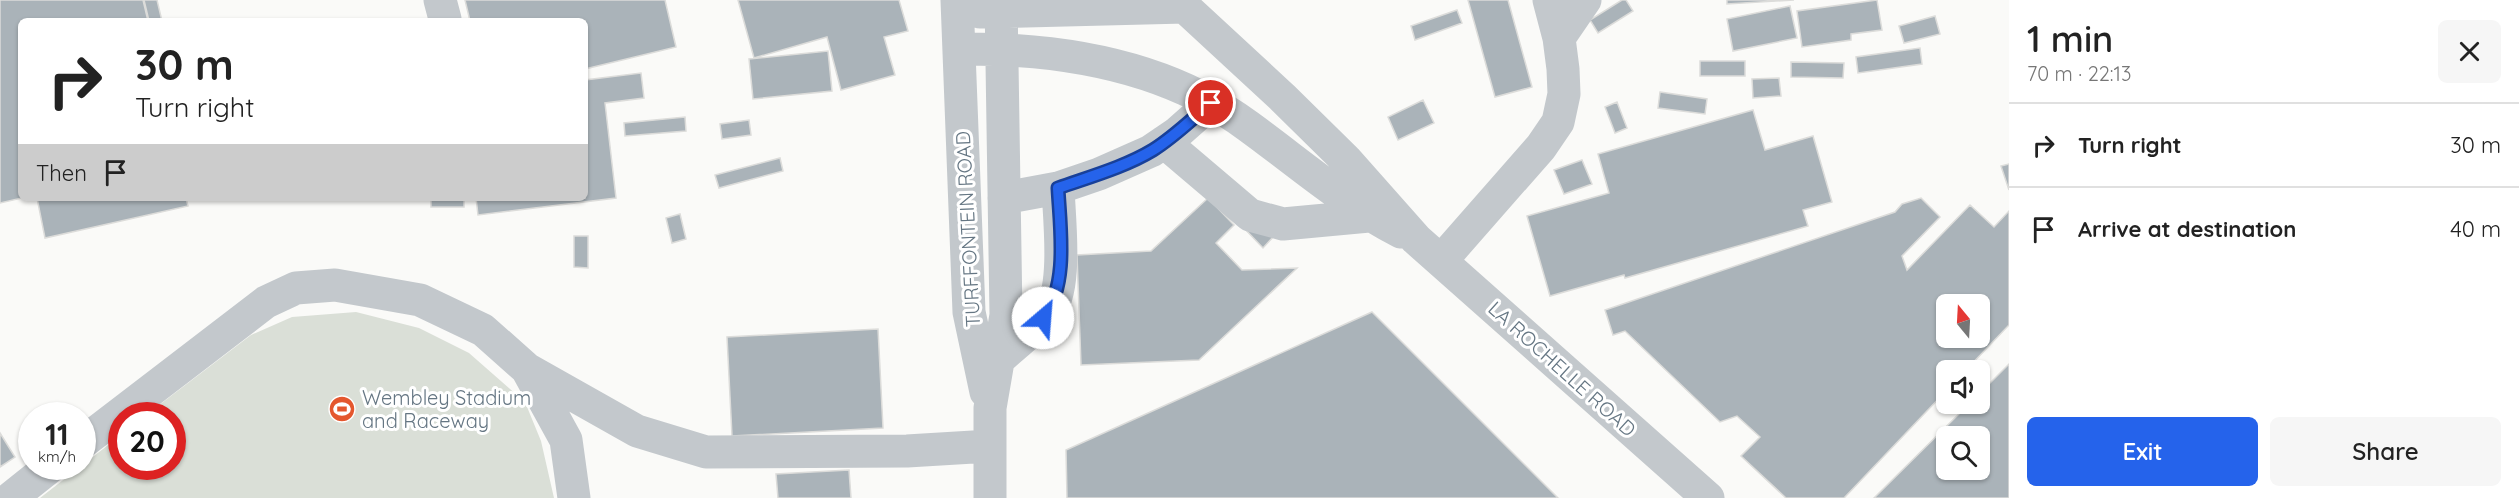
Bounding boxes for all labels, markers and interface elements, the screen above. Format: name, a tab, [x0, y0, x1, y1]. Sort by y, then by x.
text: 1 min	[2027, 16, 2113, 61]
button: close	[2438, 20, 2501, 83]
text: 30 m	[135, 38, 234, 91]
icon: right	[36, 42, 114, 120]
text: 70 m · 22:13	[2027, 61, 2131, 86]
pin	[1185, 77, 1236, 128]
icon: arrive	[1194, 86, 1227, 119]
text: Turn right	[135, 90, 254, 124]
icon: right	[2027, 129, 2060, 162]
street label: TURFFONTEIN ROAD	[950, 130, 985, 328]
text: Turn right	[2078, 131, 2182, 159]
text: 30 m	[2450, 131, 2501, 159]
icon: arrive	[99, 156, 132, 189]
text: Then	[36, 159, 87, 187]
icon: arrive	[2027, 213, 2060, 246]
text: Arrive at destination	[2078, 215, 2296, 243]
text: 40 m	[2450, 215, 2501, 243]
position arrow	[1011, 286, 1075, 350]
north arrow	[1936, 294, 1990, 348]
map controls	[1936, 294, 1990, 480]
street label: LA ROCHELLE ROAD	[1483, 296, 1641, 442]
button: sound	[1936, 360, 1990, 414]
place label: Wembley Stadium and Raceway	[362, 385, 531, 433]
sports icon: Wembley Stadium and Raceway	[327, 394, 357, 424]
speed limit sign: 20	[108, 402, 186, 480]
text: 11	[45, 415, 69, 453]
button: Exit	[2027, 417, 2258, 486]
button: Share	[2270, 417, 2501, 486]
button: search	[1936, 426, 1990, 480]
text: km/h	[38, 447, 76, 466]

